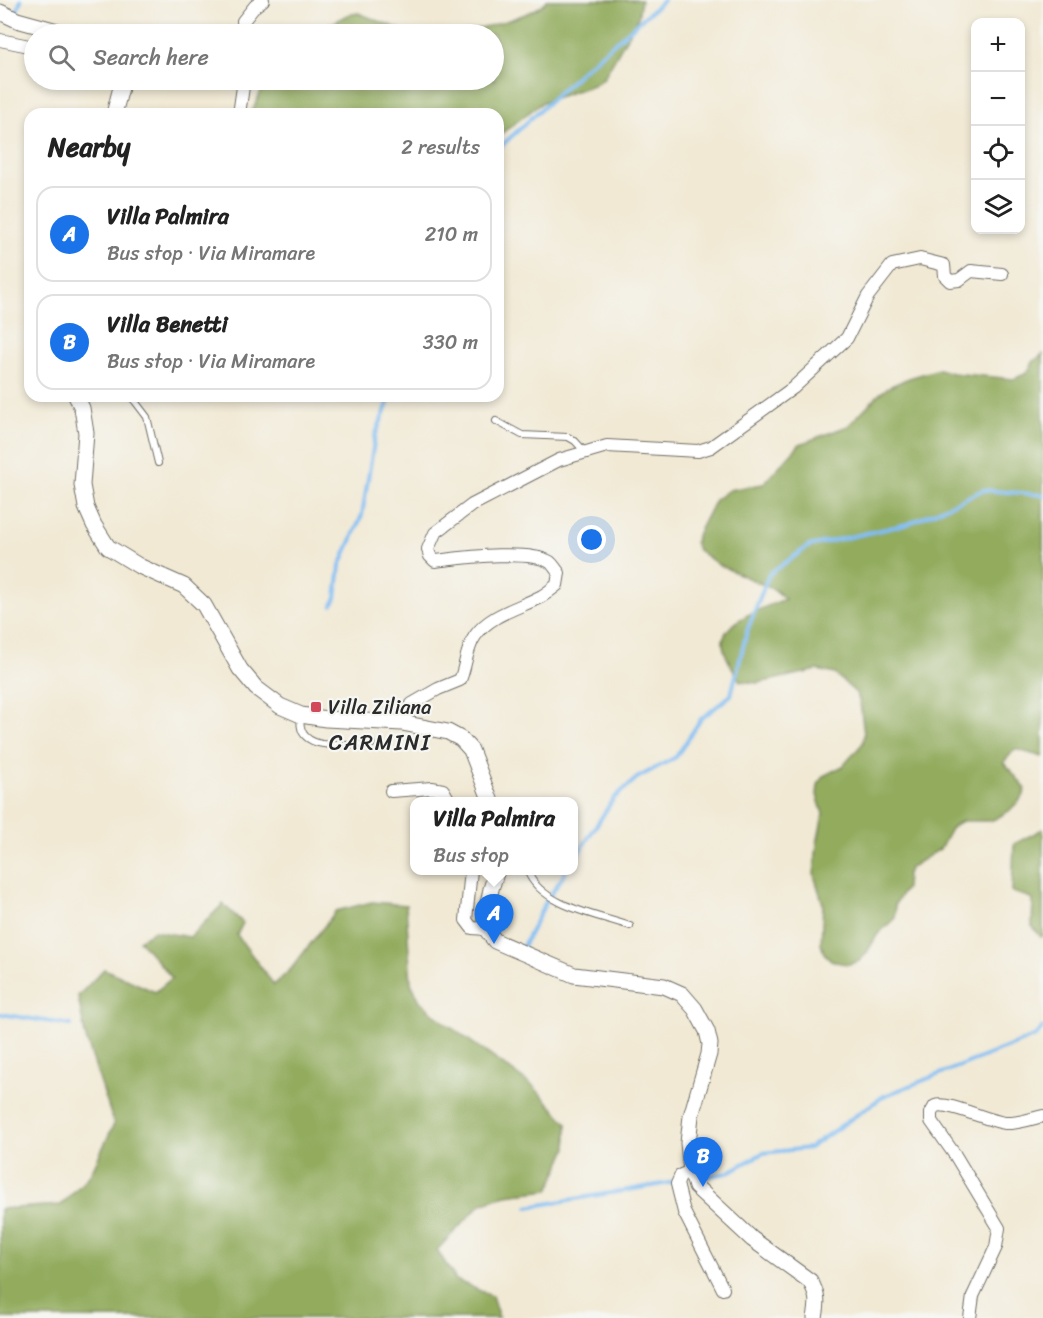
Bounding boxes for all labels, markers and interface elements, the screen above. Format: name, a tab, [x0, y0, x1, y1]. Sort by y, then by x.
map controls	[971, 18, 1025, 234]
button: +	[971, 18, 1025, 72]
search box	[24, 24, 504, 90]
text: Search here	[93, 38, 209, 77]
icon: search	[45, 41, 78, 74]
button: −	[971, 72, 1025, 126]
text: Nearby	[48, 124, 130, 170]
button: locate	[971, 126, 1025, 180]
text: 2 results	[401, 130, 480, 165]
button: layers	[971, 180, 1025, 234]
text: Villa Palmira	[107, 197, 229, 236]
text: A	[63, 217, 76, 252]
text: 210 m	[425, 217, 478, 252]
text: Bus stop · Via Miramare	[107, 236, 315, 271]
text: Villa Benetti	[107, 305, 228, 344]
text: B	[63, 325, 76, 360]
text: 330 m	[423, 325, 478, 360]
text: Bus stop · Via Miramare	[107, 344, 315, 379]
your location	[577, 525, 606, 554]
place label: Villa Ziliana	[328, 690, 431, 725]
marker: Villa Ziliana	[309, 700, 323, 714]
district label: CARMINI	[329, 723, 431, 762]
popup	[410, 797, 578, 875]
text: Villa Palmira	[433, 799, 555, 838]
text: Bus stop	[433, 838, 509, 873]
pin: A	[474, 894, 514, 944]
pin: B	[684, 1138, 722, 1187]

